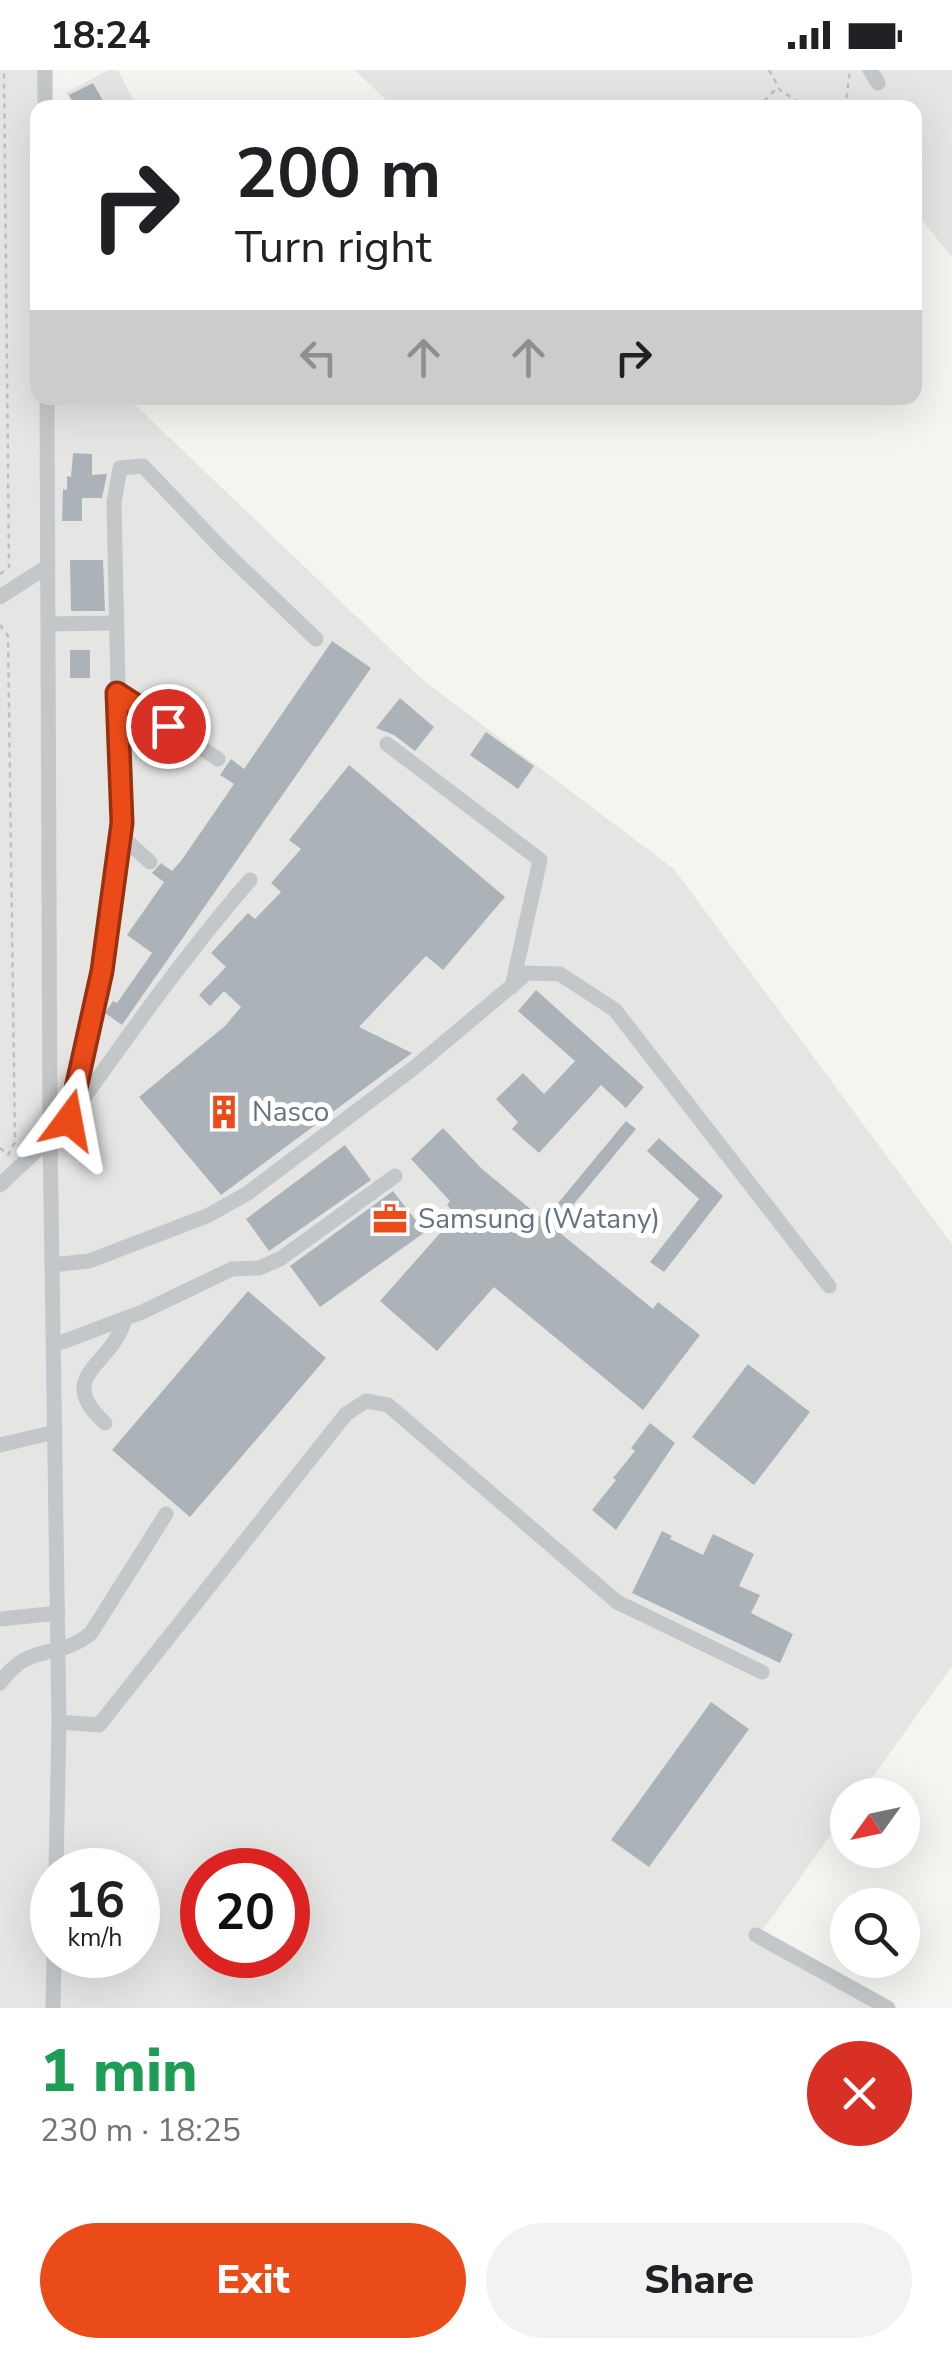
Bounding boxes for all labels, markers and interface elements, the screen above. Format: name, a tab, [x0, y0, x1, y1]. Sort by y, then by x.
text: 18:24	[50, 10, 151, 61]
text: 200 m	[235, 126, 441, 222]
icon: right	[70, 140, 200, 270]
text: Turn right	[235, 217, 432, 278]
icon: left	[291, 330, 346, 385]
icon: ahead	[396, 330, 451, 385]
icon: ahead	[501, 330, 556, 385]
icon: right	[606, 330, 661, 385]
pin	[126, 684, 211, 769]
icon: arrive	[141, 699, 196, 754]
position arrow	[17, 1068, 121, 1172]
building icon: Nasco	[205, 1093, 243, 1131]
place label: Nasco	[252, 1093, 329, 1131]
office icon: Samsung (Watany)	[371, 1200, 409, 1238]
place label: Samsung (Watany)	[418, 1200, 660, 1238]
north arrow	[830, 1778, 920, 1868]
map controls	[830, 1778, 920, 1978]
speed limit sign: 20	[180, 1848, 310, 1978]
text: 16	[65, 1866, 125, 1935]
button: search	[830, 1888, 920, 1978]
text: km/h	[67, 1921, 123, 1955]
text: 1 min	[40, 2030, 198, 2112]
button: close	[807, 2041, 912, 2146]
text: 230 m · 18:25	[40, 2109, 241, 2152]
button: Exit	[40, 2223, 466, 2338]
button: Share	[486, 2223, 912, 2338]

